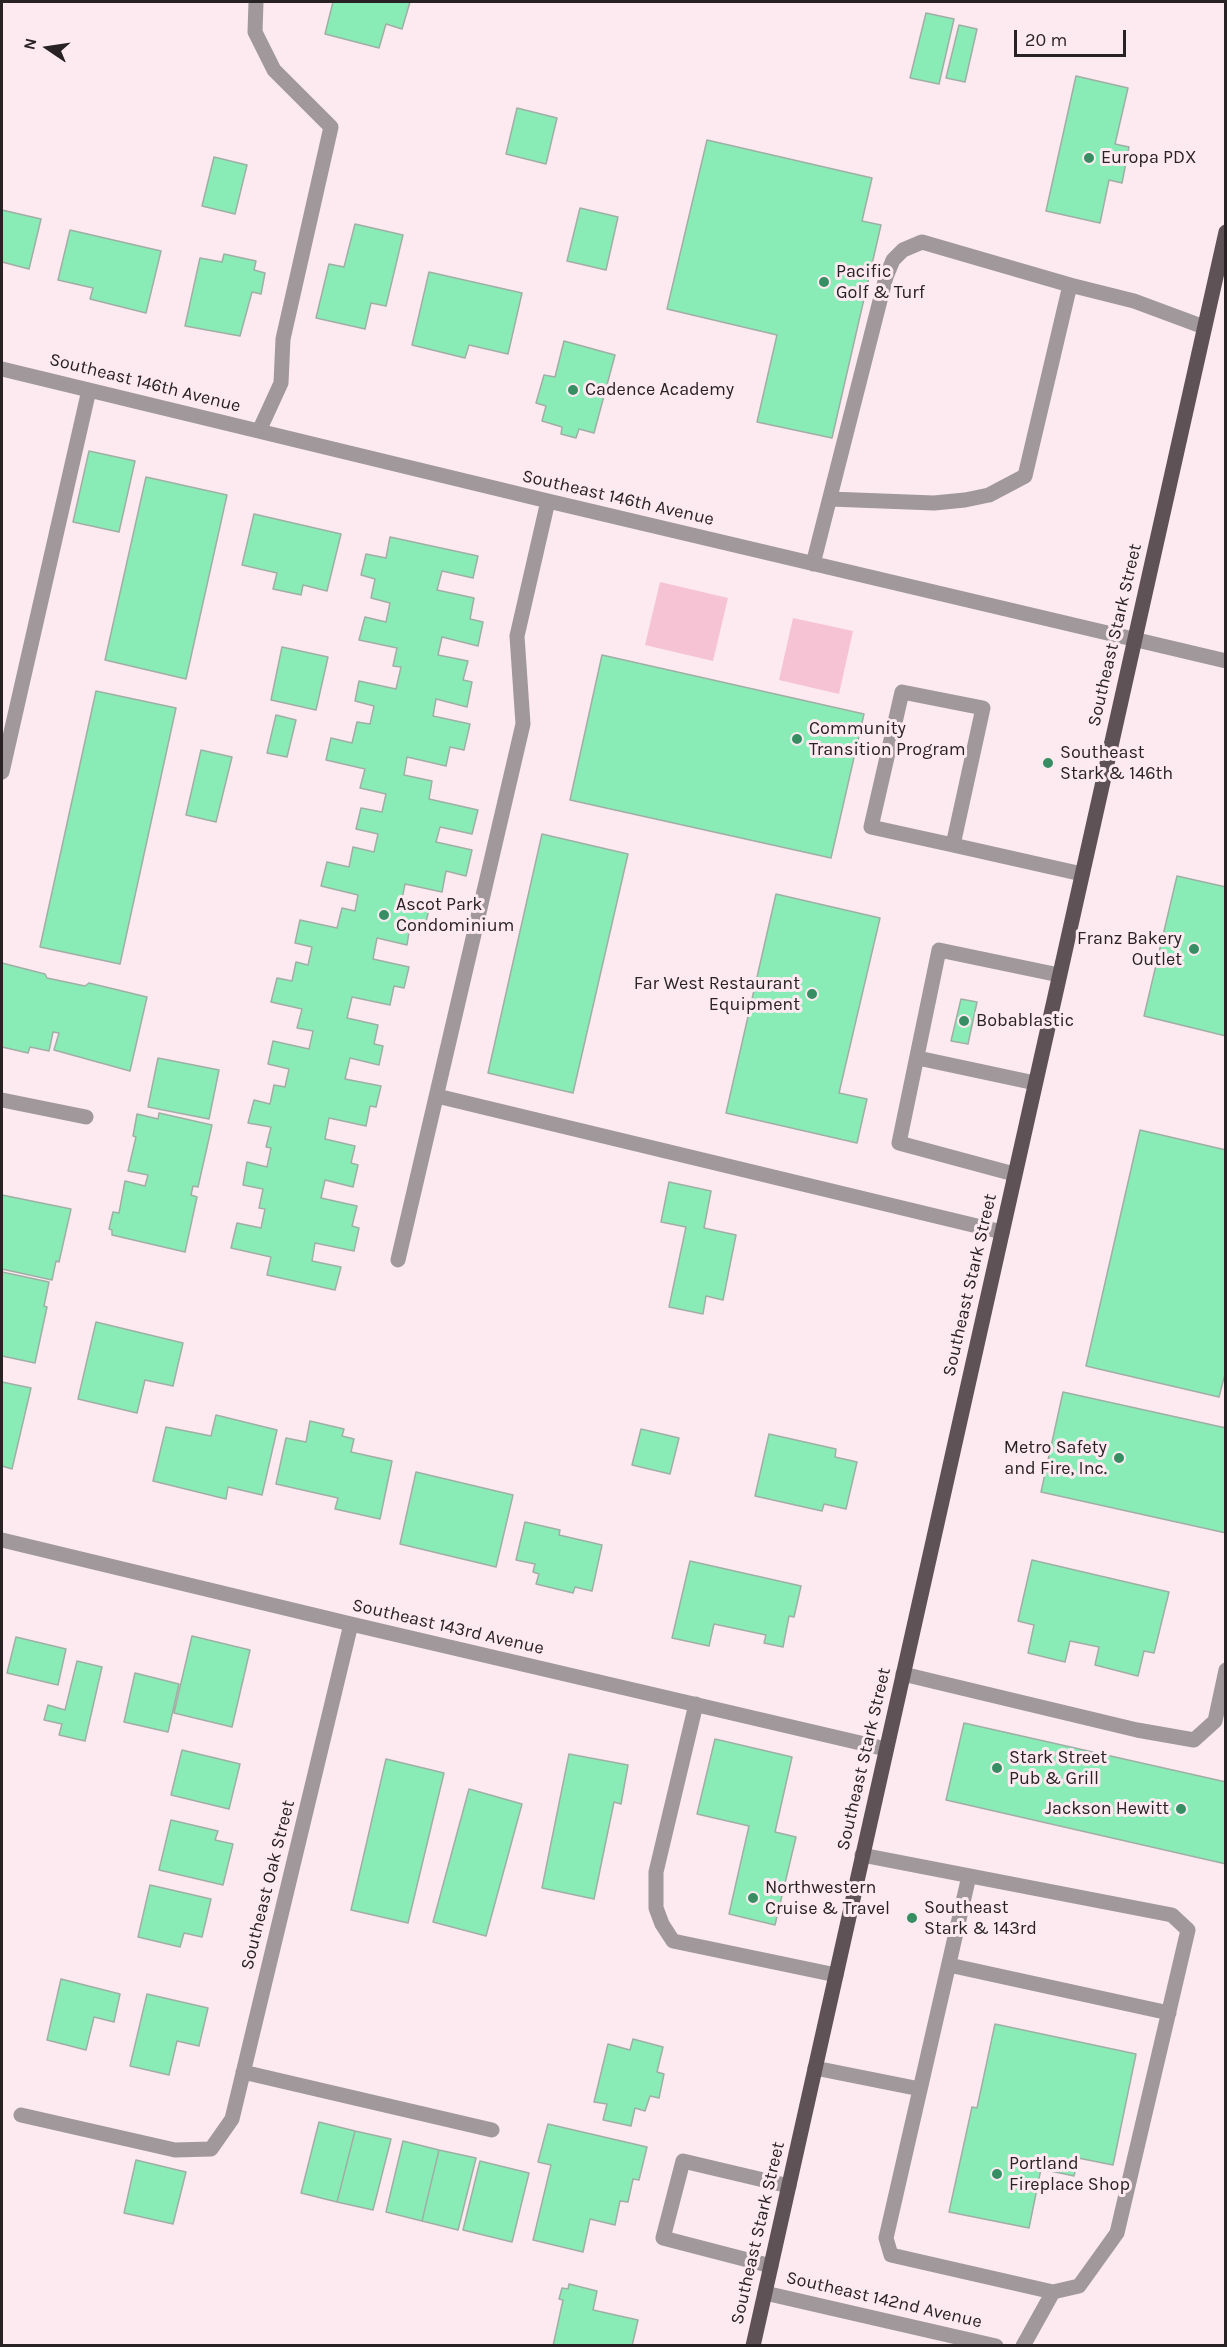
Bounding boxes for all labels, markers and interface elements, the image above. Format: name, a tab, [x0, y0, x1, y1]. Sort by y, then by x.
north arrow	[18, 18, 78, 78]
scale bar	[1017, 18, 1130, 56]
text: 20 m	[1025, 29, 1067, 51]
text: N	[19, 36, 41, 52]
place label: Europa PDX	[1101, 147, 1196, 169]
marker: Europa PDX	[1082, 151, 1096, 165]
place label: Pacific Golf & Turf	[836, 261, 925, 304]
marker: Pacific Golf & Turf	[817, 275, 831, 289]
street label: Southeast 146th Avenue	[47, 349, 243, 417]
place label: Cadence Academy	[585, 379, 734, 401]
marker: Cadence Academy	[566, 383, 580, 397]
street label: Southeast 146th Avenue	[520, 465, 716, 531]
street label: Southeast Stark Street	[1083, 542, 1147, 728]
place label: Community Transition Program	[809, 718, 966, 760]
marker: Community Transition Program	[790, 732, 804, 746]
place label: Southeast Stark & 146th	[1060, 742, 1173, 784]
marker: Southeast Stark & 146th	[1041, 756, 1055, 770]
place label: Ascot Park Condominium	[396, 894, 514, 936]
marker: Ascot Park Condominium	[377, 908, 391, 922]
place label: Franz Bakery Outlet	[1077, 928, 1182, 970]
marker: Franz Bakery Outlet	[1187, 942, 1201, 956]
place label: Far West Restaurant Equipment	[634, 973, 800, 1016]
marker: Far West Restaurant Equipment	[805, 987, 819, 1001]
place label: Bobablastic	[976, 1010, 1074, 1032]
marker: Bobablastic	[957, 1014, 971, 1028]
street label: Southeast Stark Street	[938, 1192, 1002, 1378]
place label: Metro Safety and Fire, Inc.	[1004, 1437, 1107, 1480]
marker: Metro Safety and Fire, Inc.	[1112, 1451, 1126, 1465]
street label: Southeast 143rd Avenue	[350, 1594, 546, 1660]
street label: Southeast Stark Street	[832, 1666, 896, 1852]
place label: Stark Street Pub & Grill	[1009, 1747, 1107, 1790]
marker: Stark Street Pub & Grill	[990, 1761, 1004, 1775]
street label: Southeast Oak Street	[236, 1798, 300, 1972]
place label: Jackson Hewitt	[1045, 1798, 1169, 1820]
marker: Jackson Hewitt	[1174, 1802, 1188, 1816]
place label: Northwestern Cruise & Travel	[765, 1877, 890, 1920]
marker: Northwestern Cruise & Travel	[746, 1891, 760, 1905]
place label: Southeast Stark & 143rd	[924, 1897, 1037, 1940]
marker: Southeast Stark & 143rd	[905, 1911, 919, 1925]
street label: Southeast Stark Street	[726, 2140, 790, 2326]
place label: Portland Fireplace Shop	[1009, 2153, 1130, 2196]
marker: Portland Fireplace Shop	[990, 2167, 1004, 2181]
street label: Southeast 142nd Avenue	[784, 2267, 984, 2333]

